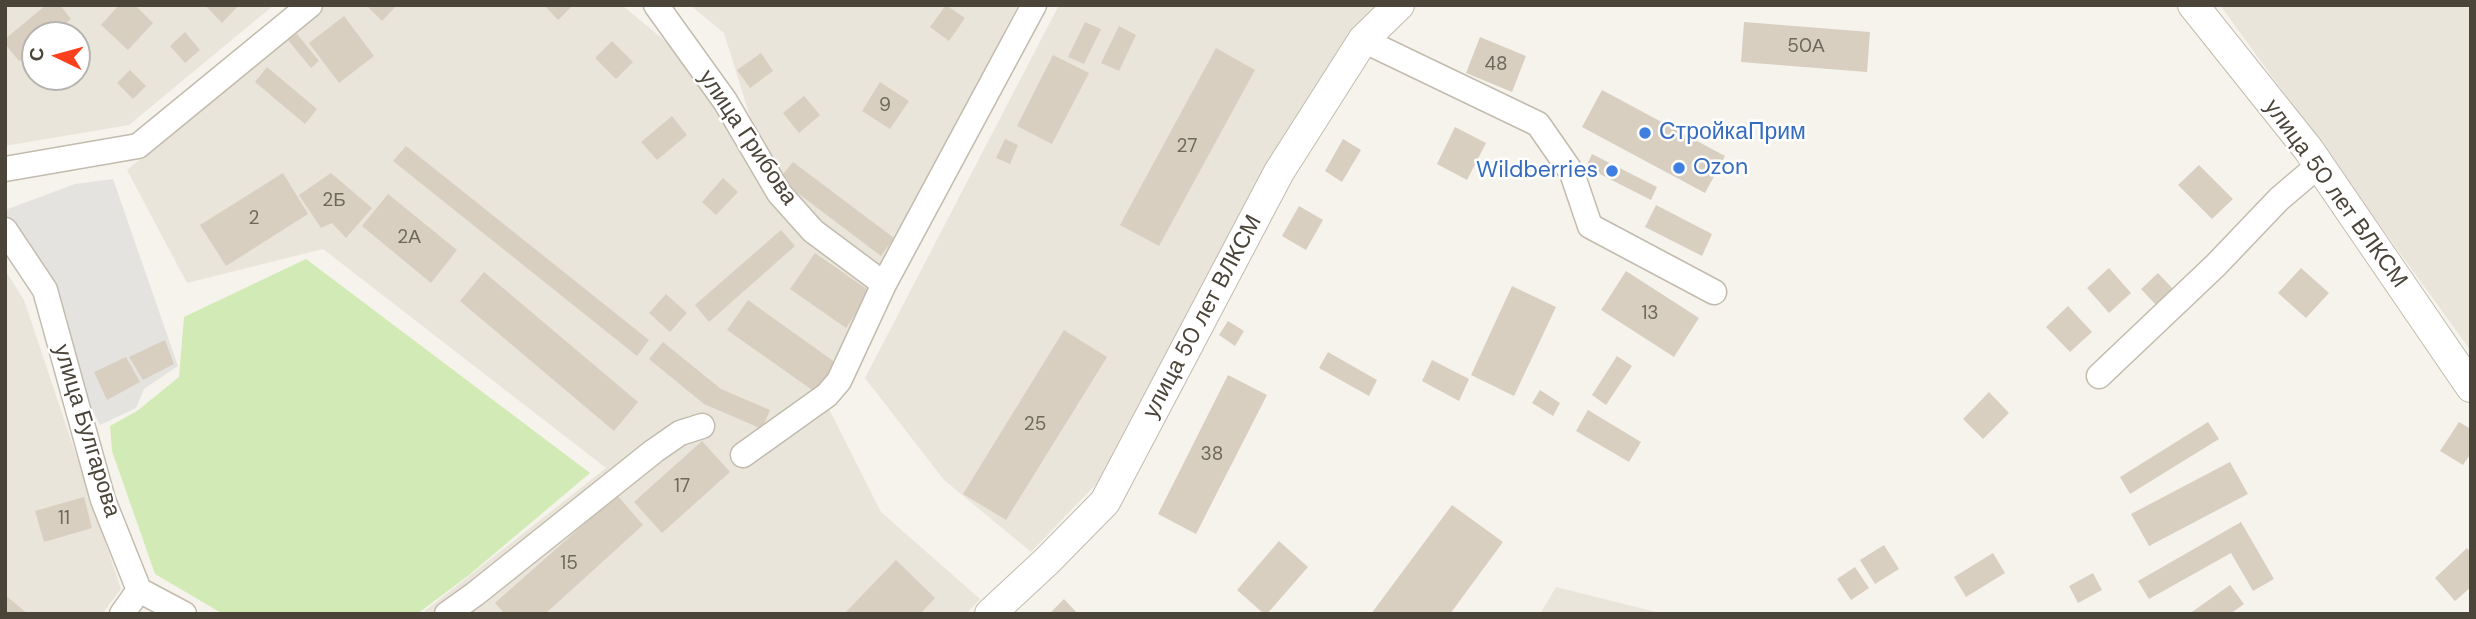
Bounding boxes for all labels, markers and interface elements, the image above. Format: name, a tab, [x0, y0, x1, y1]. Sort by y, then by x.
north arrow	[21, 21, 91, 91]
house number: 50А	[1787, 36, 1825, 58]
text: С	[24, 46, 50, 62]
house number: 48	[1484, 54, 1508, 76]
street label: улица Грибова	[692, 65, 802, 211]
street label: улица 50 лет ВЛКСМ	[2257, 94, 2413, 294]
house number: 9	[879, 95, 891, 117]
place label: СтройкаПрим	[1659, 119, 1806, 147]
marker: СтройкаПрим	[1637, 125, 1653, 141]
house number: 27	[1177, 136, 1197, 158]
place label: Ozon	[1693, 154, 1748, 182]
place label: Wildberries	[1476, 157, 1598, 185]
marker: Ozon	[1671, 160, 1687, 176]
marker: Wildberries	[1604, 163, 1620, 179]
house number: 2Б	[322, 190, 346, 212]
house number: 2	[249, 208, 259, 230]
street label: улица 50 лет ВЛКСМ	[1138, 211, 1268, 423]
house number: 2А	[397, 227, 421, 249]
house number: 13	[1641, 303, 1659, 325]
street label: улица Булгарова	[47, 341, 125, 521]
house number: 25	[1024, 414, 1046, 436]
house number: 38	[1201, 444, 1223, 466]
house number: 17	[674, 476, 690, 498]
house number: 11	[58, 508, 70, 530]
house number: 15	[560, 553, 578, 575]

